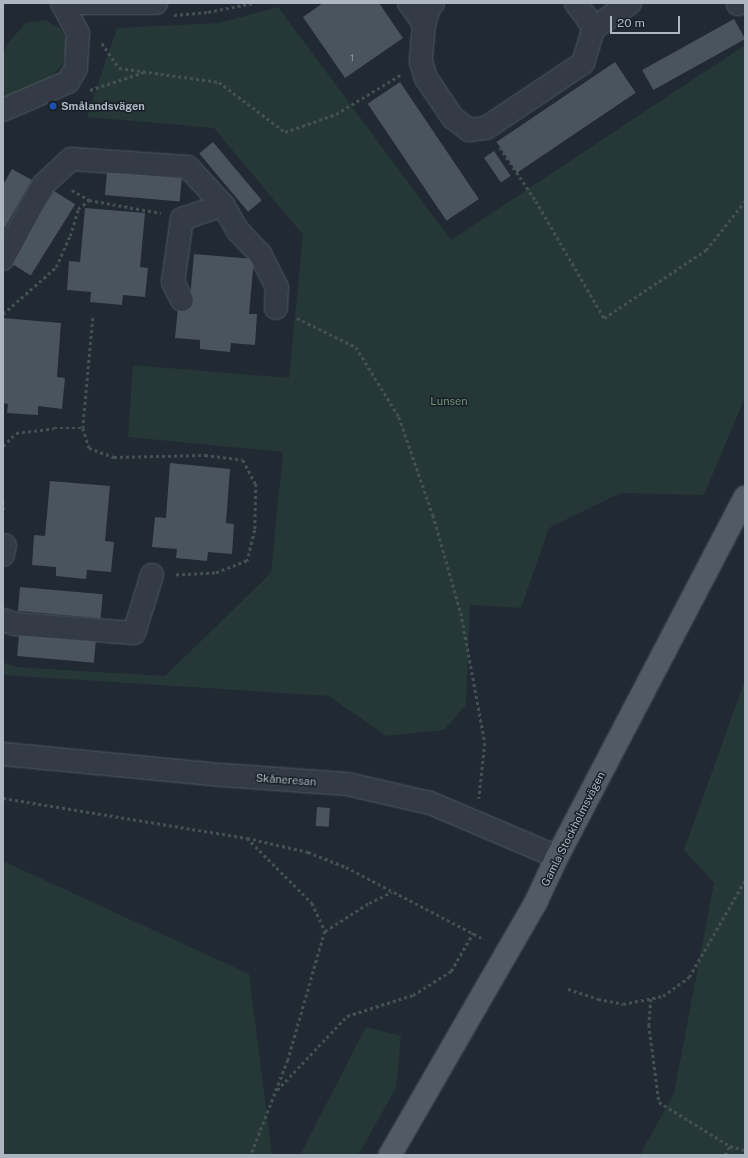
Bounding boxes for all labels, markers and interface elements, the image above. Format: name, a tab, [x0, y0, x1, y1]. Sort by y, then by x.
scale bar	[612, 8, 682, 34]
text: 20 m	[617, 16, 645, 30]
house number: 1	[350, 53, 354, 63]
place label: Smålandsvägen	[61, 99, 145, 113]
marker: Smålandsvägen	[48, 101, 58, 111]
park label: Lunsen	[430, 394, 468, 408]
street label: Gamla Stockholmsvägen	[538, 769, 608, 889]
street label: Skåneresan	[255, 771, 317, 789]

